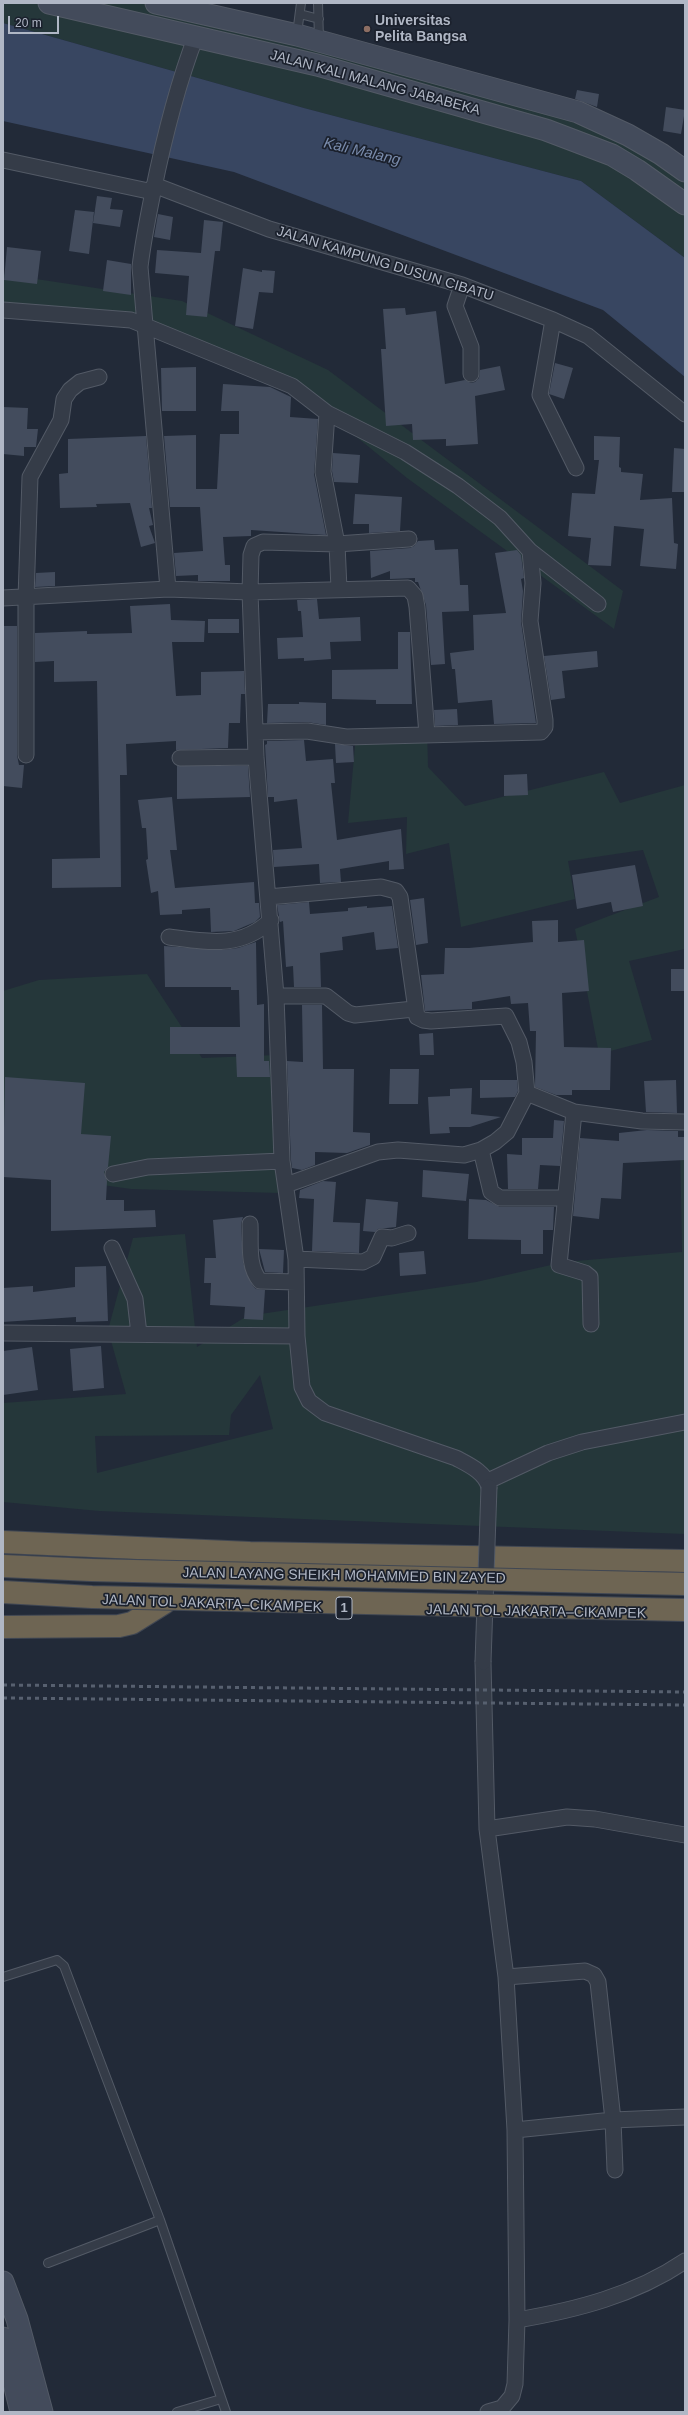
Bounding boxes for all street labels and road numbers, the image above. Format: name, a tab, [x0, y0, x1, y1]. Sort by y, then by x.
street label: JALAN KALI MALANG JABABEKA	[268, 47, 482, 119]
street label: JALAN KAMPUNG DUSUN CIBATU	[274, 223, 496, 305]
street label: JALAN LAYANG SHEIKH MOHAMMED BIN ZAYED	[182, 1565, 506, 1587]
street label: JALAN TOL JAKARTA–CIKAMPEK	[102, 1592, 322, 1616]
road number: 1	[336, 1597, 352, 1619]
street label: JALAN TOL JAKARTA–CIKAMPEK	[426, 1602, 646, 1622]

